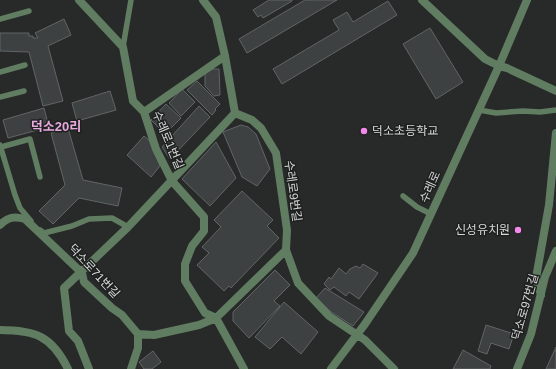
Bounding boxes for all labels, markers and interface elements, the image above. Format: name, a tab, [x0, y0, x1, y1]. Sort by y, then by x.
street label: 수레로1번길	[149, 109, 187, 171]
district label: 덕소20리	[31, 119, 81, 134]
place label: 덕소초등학교	[372, 124, 438, 138]
marker: 덕소초등학교	[359, 126, 369, 136]
street label: 수레로9번길	[282, 159, 304, 223]
street label: 수레로	[417, 169, 443, 205]
place label: 신성유치원	[455, 223, 510, 237]
marker: 신성유치원	[513, 225, 523, 235]
street label: 덕소로71번길	[66, 241, 122, 301]
street label: 덕소로97번길	[509, 272, 541, 342]

